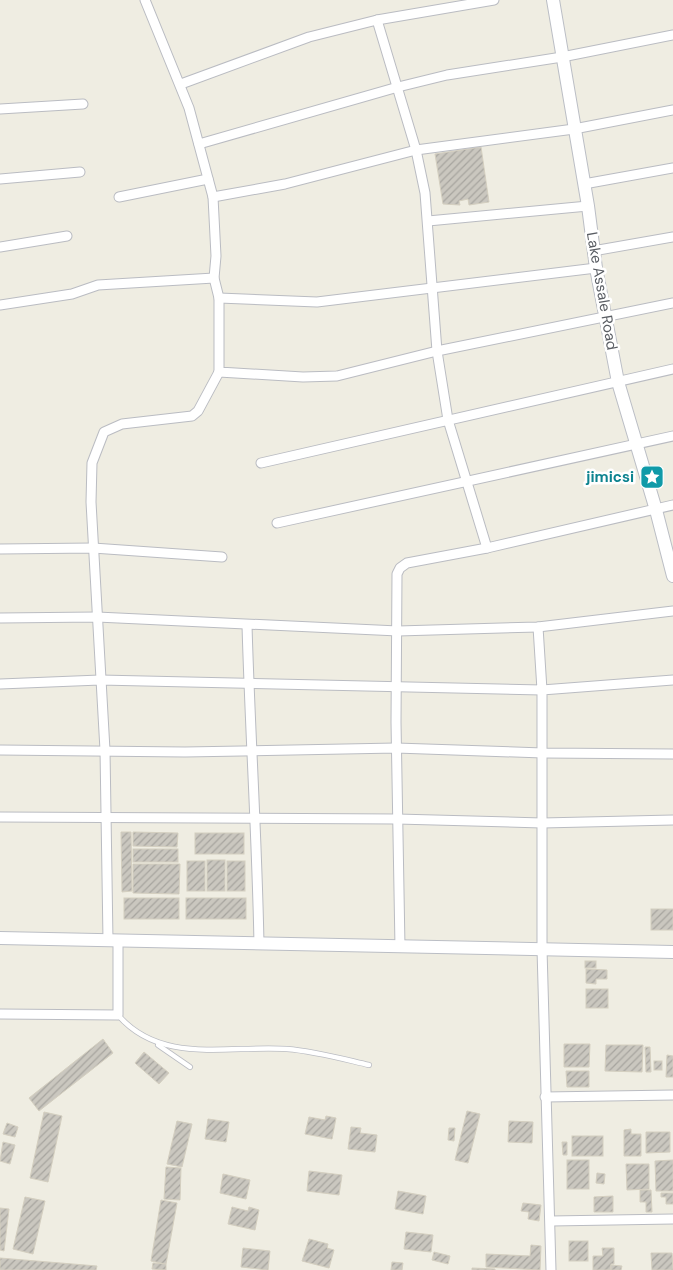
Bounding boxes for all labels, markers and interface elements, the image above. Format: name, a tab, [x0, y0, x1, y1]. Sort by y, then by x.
street label: Lake Assale Road	[582, 230, 622, 352]
place icon: jimicsi	[639, 464, 665, 490]
place label: jimicsi	[585, 467, 634, 487]

